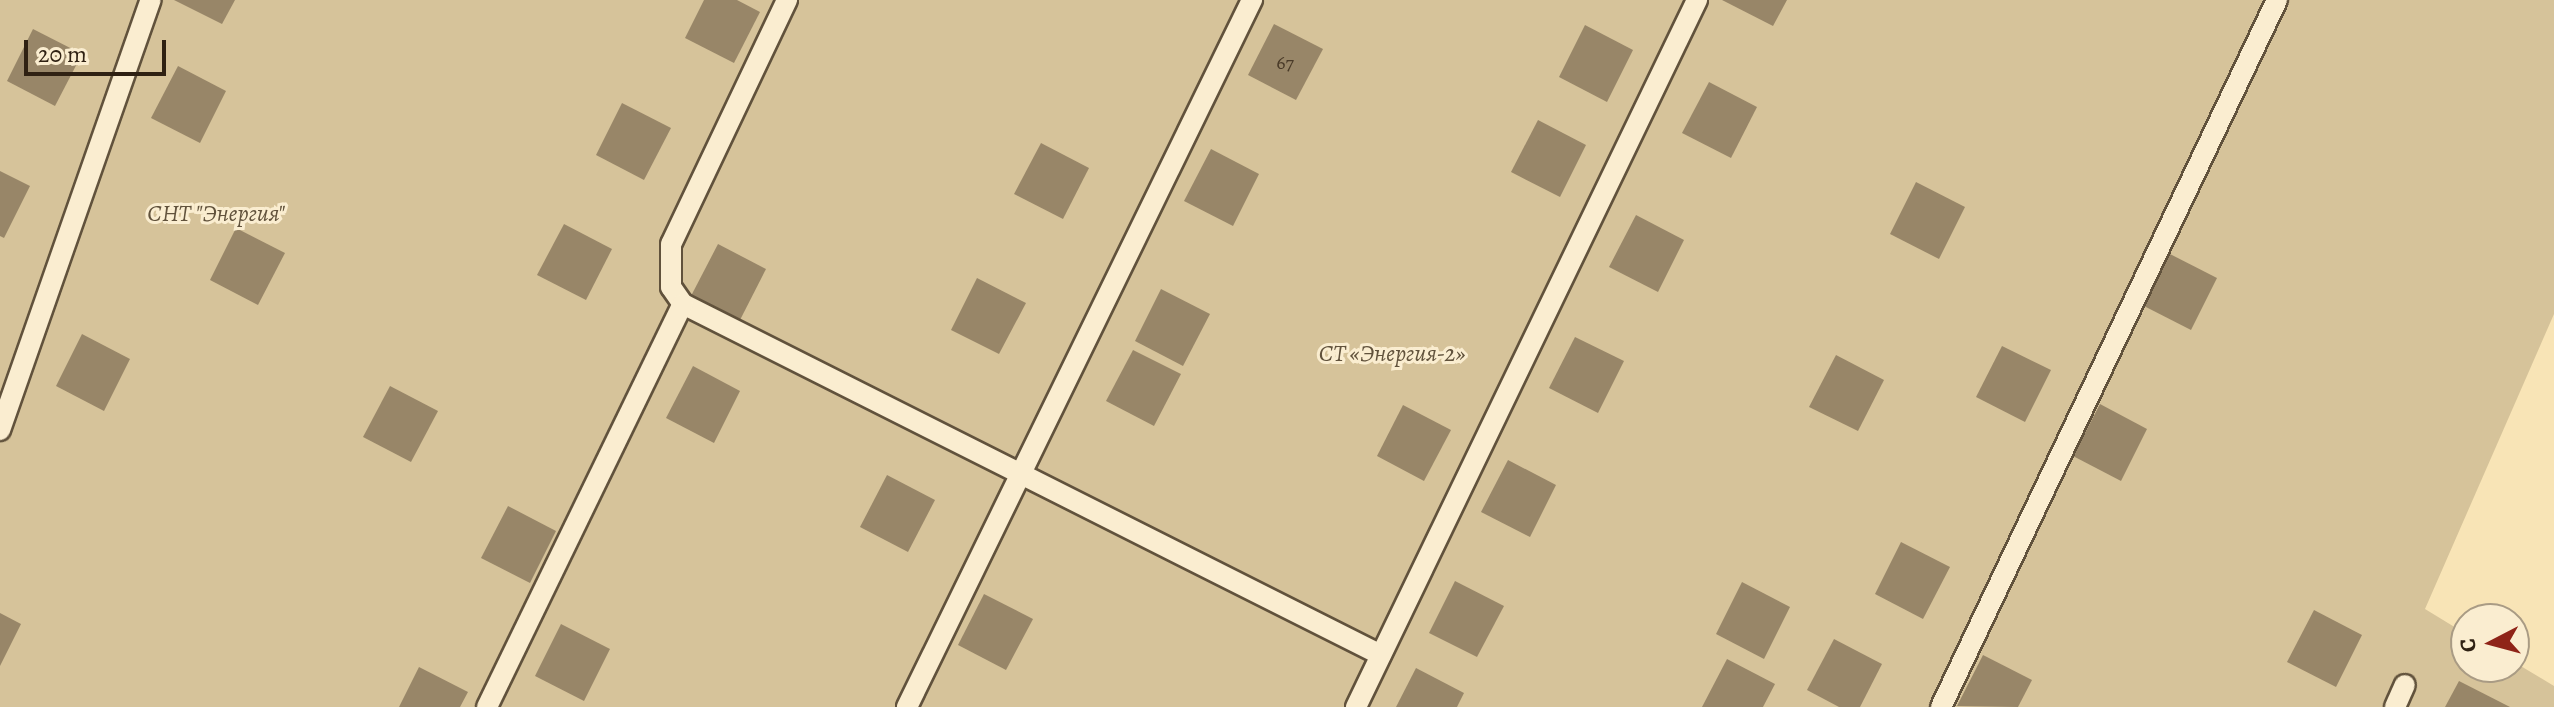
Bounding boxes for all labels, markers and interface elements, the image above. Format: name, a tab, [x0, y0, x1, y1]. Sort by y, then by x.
scale bar	[28, 24, 170, 74]
text: 20 m	[38, 38, 87, 70]
house number: 67	[1276, 50, 1294, 74]
park label: СНТ "Энергия"	[147, 200, 285, 228]
park label: СТ «Энергия-2»	[1319, 340, 1465, 368]
north arrow	[2450, 603, 2530, 683]
text: С	[2452, 637, 2484, 654]

